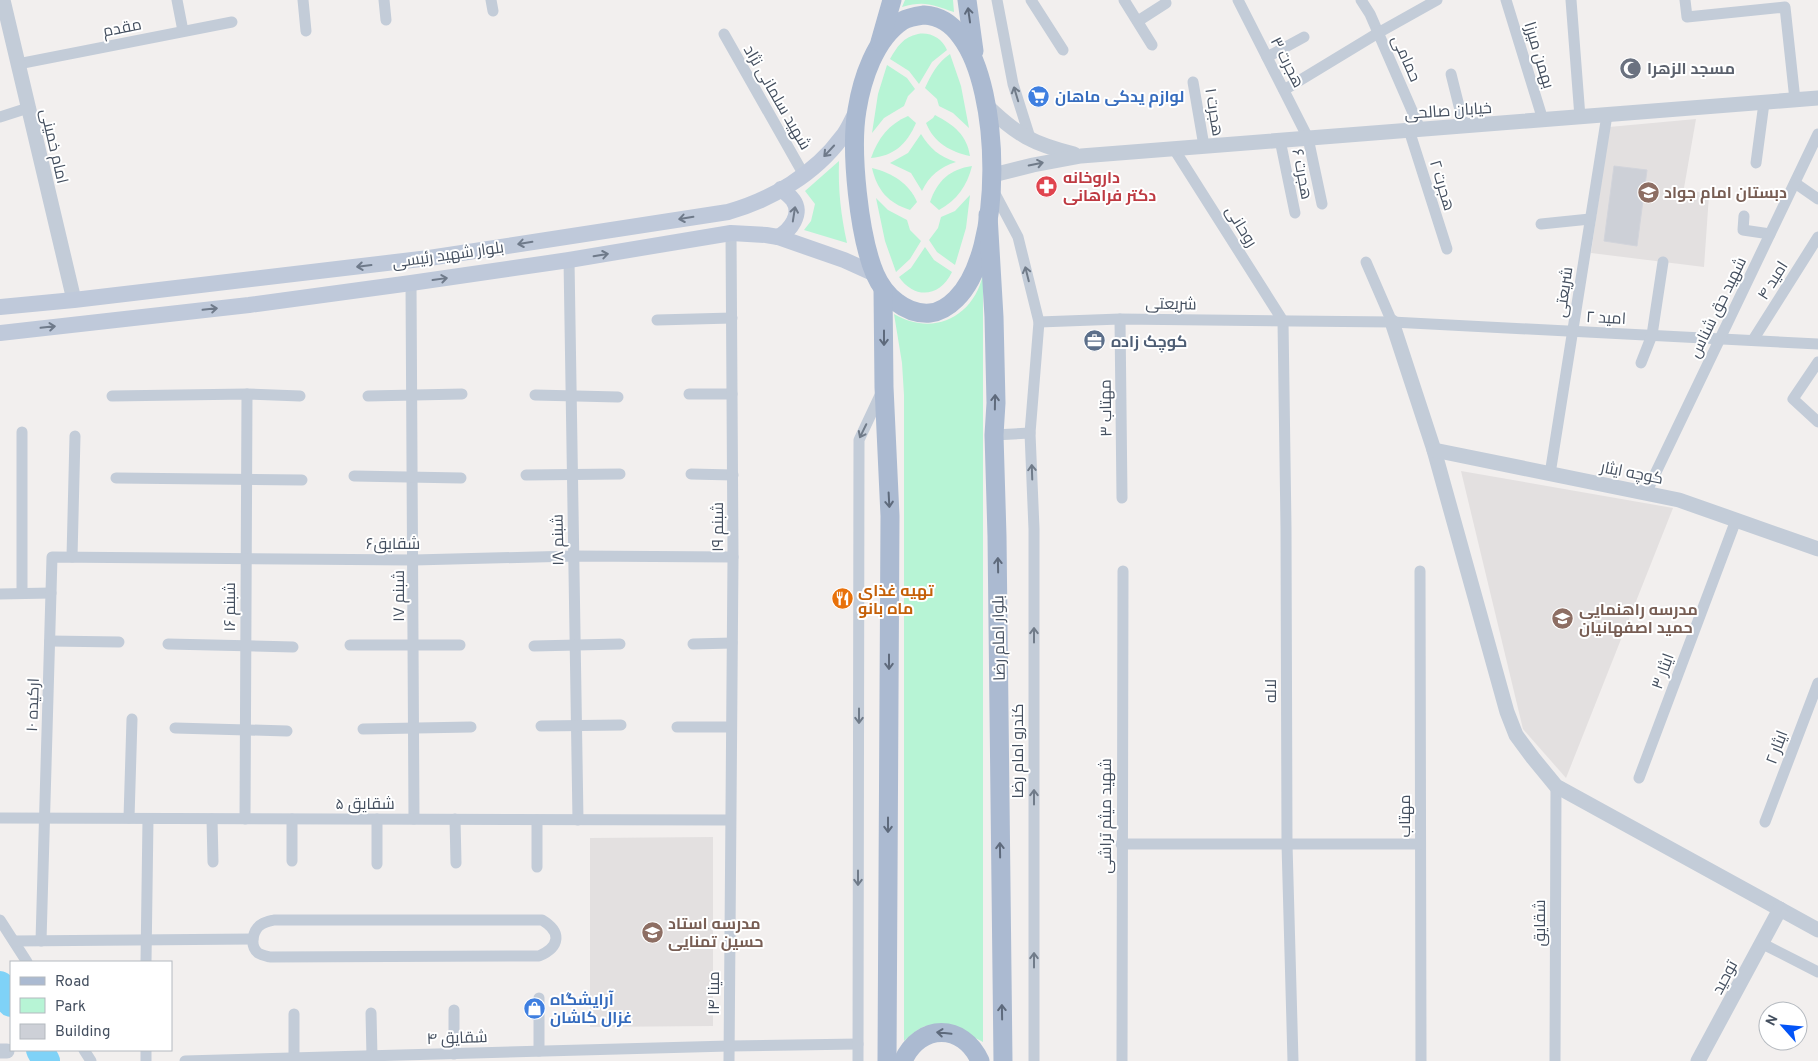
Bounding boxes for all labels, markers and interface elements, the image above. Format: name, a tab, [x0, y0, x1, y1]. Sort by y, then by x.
one-way arrow	[963, 7, 973, 23]
street label: مقدم	[101, 15, 143, 43]
street label: بهمن میرزا	[1518, 20, 1558, 91]
street label: حمامی	[1386, 32, 1424, 85]
street label: هجرت ۳	[1265, 34, 1307, 92]
street label: شهید سلمانی نژاد	[738, 42, 814, 154]
mosque icon: مسجد الزهرا	[1619, 56, 1643, 80]
place label: مسجد الزهرا	[1647, 60, 1735, 80]
supermarket icon: لوازم یدکی ماهان	[1027, 84, 1051, 108]
one-way arrow	[1011, 87, 1021, 103]
street label: هجرت ۱	[1199, 87, 1227, 138]
place label: لوازم یدکی ماهان	[1055, 88, 1184, 108]
street label: خیابان صالحی	[1404, 99, 1493, 125]
street label: امام خمینی	[35, 107, 71, 186]
one-way arrow	[823, 145, 835, 158]
street label: هجرت ۶	[1286, 147, 1316, 201]
street label: هجرت ۲	[1424, 158, 1458, 213]
one-way arrow	[1028, 159, 1044, 168]
place label: داروخانه دکتر فراهانی	[1063, 169, 1156, 207]
pharmacy icon: داروخانه دکتر فراهانی	[1035, 174, 1059, 198]
school or university icon: دبستان امام جواد	[1636, 180, 1660, 204]
place label: دبستان امام جواد	[1664, 184, 1787, 204]
street label: روحانی	[1220, 203, 1261, 251]
one-way arrow	[790, 206, 800, 222]
one-way arrow	[678, 214, 694, 224]
street label: بلوار شهید رئیسی	[391, 238, 505, 274]
one-way arrow	[517, 239, 533, 249]
one-way arrow	[593, 249, 609, 259]
street label: شهید حق شناس	[1686, 254, 1752, 362]
street label: امید ۴	[1754, 258, 1793, 304]
one-way arrow	[356, 261, 372, 271]
street label: شریعتی	[1552, 266, 1578, 319]
one-way arrow	[1022, 267, 1031, 283]
one-way arrow	[432, 274, 448, 284]
street label: شریعتی	[1145, 295, 1197, 315]
one-way arrow	[202, 304, 218, 314]
street label: امید ۲	[1585, 308, 1626, 330]
one-way arrow	[40, 322, 56, 332]
one-way arrow	[879, 329, 889, 345]
office icon: کوچک زاده	[1083, 329, 1107, 353]
place label: کوچک زاده	[1111, 333, 1187, 353]
street label: مهتاب ۳	[1096, 379, 1117, 437]
one-way arrow	[991, 395, 1000, 411]
one-way arrow	[858, 424, 868, 439]
street label: کوچه ایثار	[1598, 458, 1665, 490]
one-way arrow	[1027, 465, 1036, 481]
one-way arrow	[884, 492, 894, 508]
street label: شبنم ۱۹	[709, 502, 729, 552]
street label: شبنم ۱۸	[549, 514, 569, 566]
street label: شقایق۶	[366, 535, 420, 555]
one-way arrow	[993, 557, 1002, 573]
street label: شبنم ۱۷	[390, 570, 410, 622]
street label: شبنم ۱۶	[221, 582, 241, 632]
place label: تهیه غذای ماه بانو	[858, 582, 935, 620]
restaurant icon: تهیه غذای ماه بانو	[830, 587, 854, 611]
street label: بلوار امام رضا	[989, 595, 1011, 681]
place label: مدرسه راهنمایی حمید اصفهانیان	[1579, 601, 1698, 639]
school or university icon: مدرسه راهنمایی حمید اصفهانیان	[1551, 606, 1575, 630]
one-way arrow	[1029, 627, 1039, 644]
street label: ایثار ۳	[1648, 651, 1680, 692]
one-way arrow	[884, 654, 894, 670]
street label: ارکیده ۱۰	[23, 678, 45, 732]
street label: لاله	[1262, 679, 1282, 703]
street label: کندرو امام رضا	[1009, 703, 1029, 799]
one-way arrow	[854, 707, 864, 723]
street label: ایثار ۲	[1762, 728, 1793, 767]
street label: شهید میثم تراشی	[1097, 758, 1117, 874]
one-way arrow	[1029, 790, 1039, 806]
street label: شقایق ۵	[335, 795, 395, 815]
street label: مهتاب	[1396, 795, 1416, 837]
one-way arrow	[883, 816, 893, 833]
one-way arrow	[996, 842, 1005, 858]
one-way arrow	[853, 870, 863, 886]
street label: شقایق	[1531, 900, 1551, 946]
place label: مدرسه استاد حسین تمنایی	[668, 915, 763, 953]
school or university icon: مدرسه استاد حسین تمنایی	[640, 920, 664, 944]
one-way arrow	[1029, 952, 1039, 968]
street label: توحید	[1709, 957, 1743, 998]
legend	[10, 961, 172, 1051]
street label: مینا ۱۴	[705, 971, 725, 1015]
text: Road	[55, 973, 90, 992]
place label: آرایشگاه غزال کاشان	[550, 990, 632, 1029]
shop icon: آرایشگاه غزال کاشان	[522, 996, 546, 1020]
text: Park	[55, 998, 86, 1017]
north arrow	[1758, 1001, 1808, 1051]
one-way arrow	[997, 1005, 1007, 1021]
text: N	[1763, 1012, 1783, 1029]
text: Building	[55, 1023, 110, 1042]
street label: شقایق ۴	[426, 1028, 488, 1050]
one-way arrow	[936, 1028, 952, 1038]

